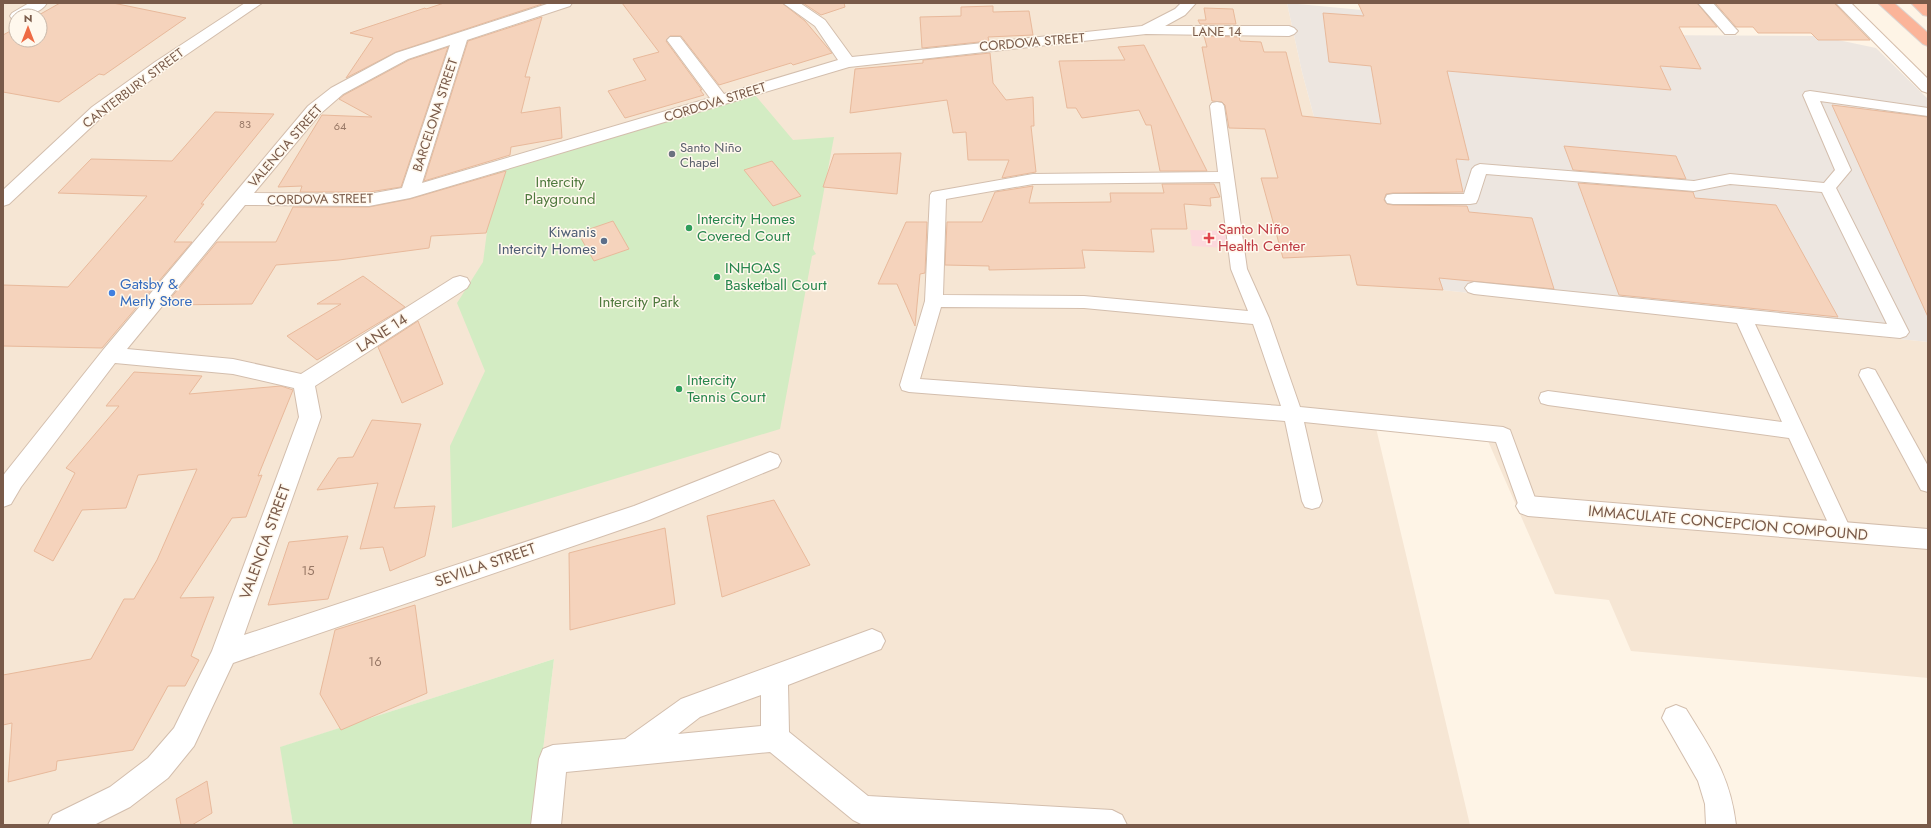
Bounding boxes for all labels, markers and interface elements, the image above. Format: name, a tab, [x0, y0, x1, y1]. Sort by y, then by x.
north arrow	[8, 8, 48, 48]
text: N	[24, 10, 32, 26]
street label: LANE 14	[1192, 22, 1242, 41]
street label: CORDOVA STREET	[979, 28, 1085, 56]
street label: CANTERBURY STREET	[78, 44, 188, 132]
street label: BARCELONA STREET	[408, 56, 462, 174]
street label: CORDOVA STREET	[662, 77, 768, 127]
street label: VALENCIA STREET	[244, 100, 326, 192]
house number: 83	[239, 116, 251, 132]
house number: 64	[334, 118, 347, 134]
place label: Santo Niño Chapel	[680, 138, 742, 172]
marker: Santo Niño Chapel	[667, 149, 677, 159]
park label: Intercity Playground	[524, 171, 596, 210]
street label: CORDOVA STREET	[267, 189, 373, 209]
place label: Intercity Homes Covered Court	[697, 208, 795, 247]
place label: Santo Niño Health Center	[1218, 218, 1306, 257]
place label: Kiwanis Intercity Homes	[498, 221, 596, 260]
marker: Intercity Homes Covered Court	[684, 223, 694, 233]
marker: Santo Niño Health Center	[1203, 232, 1215, 244]
marker: Kiwanis Intercity Homes	[599, 236, 609, 246]
place label: INHOAS Basketball Court	[725, 257, 827, 296]
marker: INHOAS Basketball Court	[712, 272, 722, 282]
place label: Gatsby & Merly Store	[120, 273, 193, 312]
marker: Gatsby & Merly Store	[107, 288, 117, 298]
park label: Intercity Park	[599, 291, 680, 313]
street label: LANE 14	[352, 308, 412, 358]
place label: Intercity Tennis Court	[687, 369, 766, 408]
marker: Intercity Tennis Court	[674, 384, 684, 394]
street label: VALENCIA STREET	[234, 482, 296, 602]
street label: IMMACULATE CONCEPCION COMPOUND	[1587, 500, 1869, 546]
street label: SEVILLA STREET	[432, 537, 538, 593]
house number: 15	[301, 561, 315, 580]
house number: 16	[368, 652, 382, 671]

